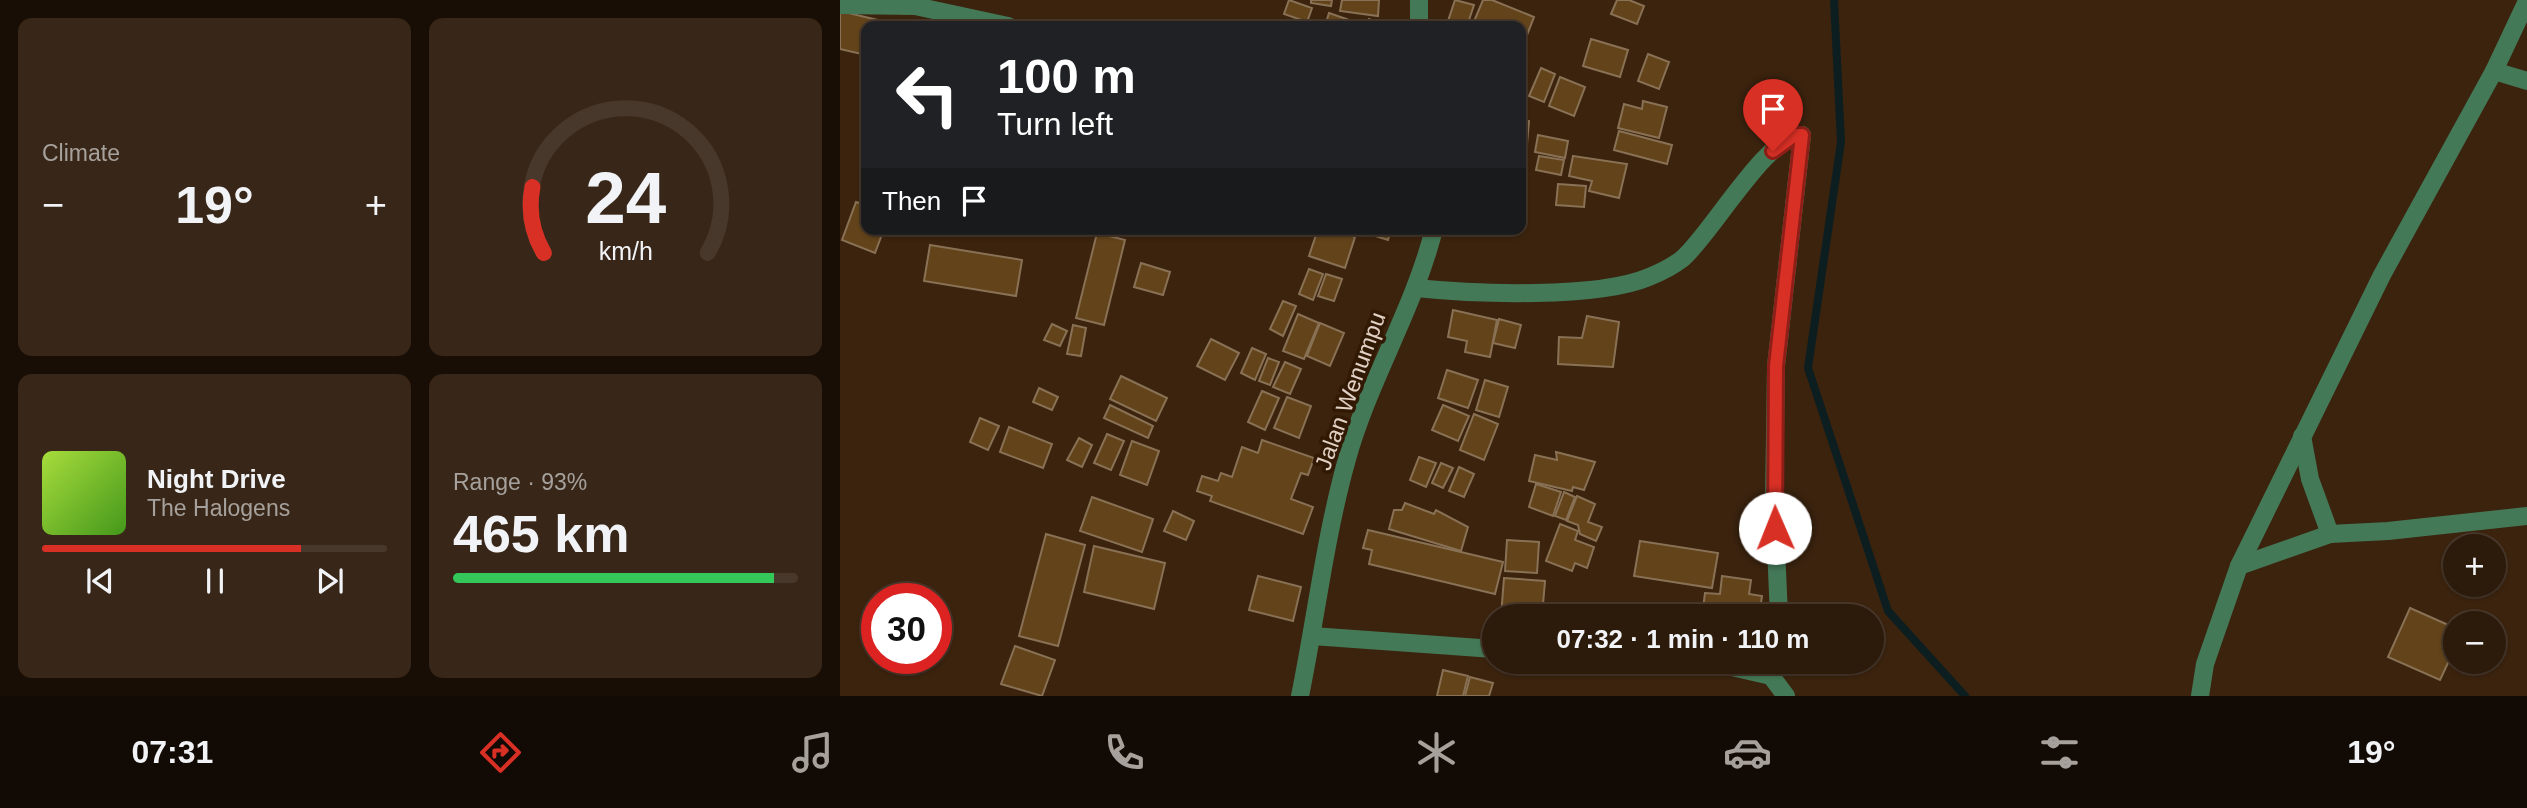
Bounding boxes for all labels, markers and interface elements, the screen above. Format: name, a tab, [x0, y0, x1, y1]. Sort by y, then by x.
icon: left	[882, 49, 973, 140]
text: 100 m	[997, 49, 1136, 103]
pin	[1743, 79, 1803, 151]
icon: arrive	[1754, 90, 1792, 128]
text: Turn left	[997, 106, 1113, 142]
text: Climate	[42, 140, 120, 166]
text: 24	[585, 157, 666, 238]
text: 19°	[175, 176, 254, 234]
icon: arrive	[955, 182, 993, 220]
text: −	[42, 184, 64, 226]
text: +	[365, 184, 387, 226]
text: Then	[882, 186, 941, 216]
text: km/h	[598, 237, 653, 265]
street label: Jalan Wenumpu	[1309, 309, 1391, 473]
text: Night Drive	[147, 464, 286, 494]
text: Range · 93%	[453, 469, 587, 495]
position arrow	[1738, 491, 1812, 565]
text: The Halogens	[147, 495, 290, 521]
text: 465 km	[453, 505, 629, 563]
map controls	[2443, 534, 2506, 674]
button: +	[2443, 534, 2506, 597]
icon: previous	[81, 562, 119, 600]
icon: pause	[196, 562, 234, 600]
icon: next	[311, 562, 349, 600]
speed limit sign: 30	[861, 583, 952, 674]
button: −	[2443, 611, 2506, 674]
text: 07:32 · 1 min · 110 m	[1557, 624, 1809, 654]
icon: directions	[476, 728, 525, 777]
icon: music	[788, 728, 837, 777]
icon: phone	[1100, 728, 1149, 777]
icon: climate	[1412, 728, 1461, 777]
icon: car	[1723, 728, 1772, 777]
icon: filters	[2035, 728, 2084, 777]
text: 07:31	[131, 734, 213, 770]
text: 19°	[2347, 734, 2396, 770]

